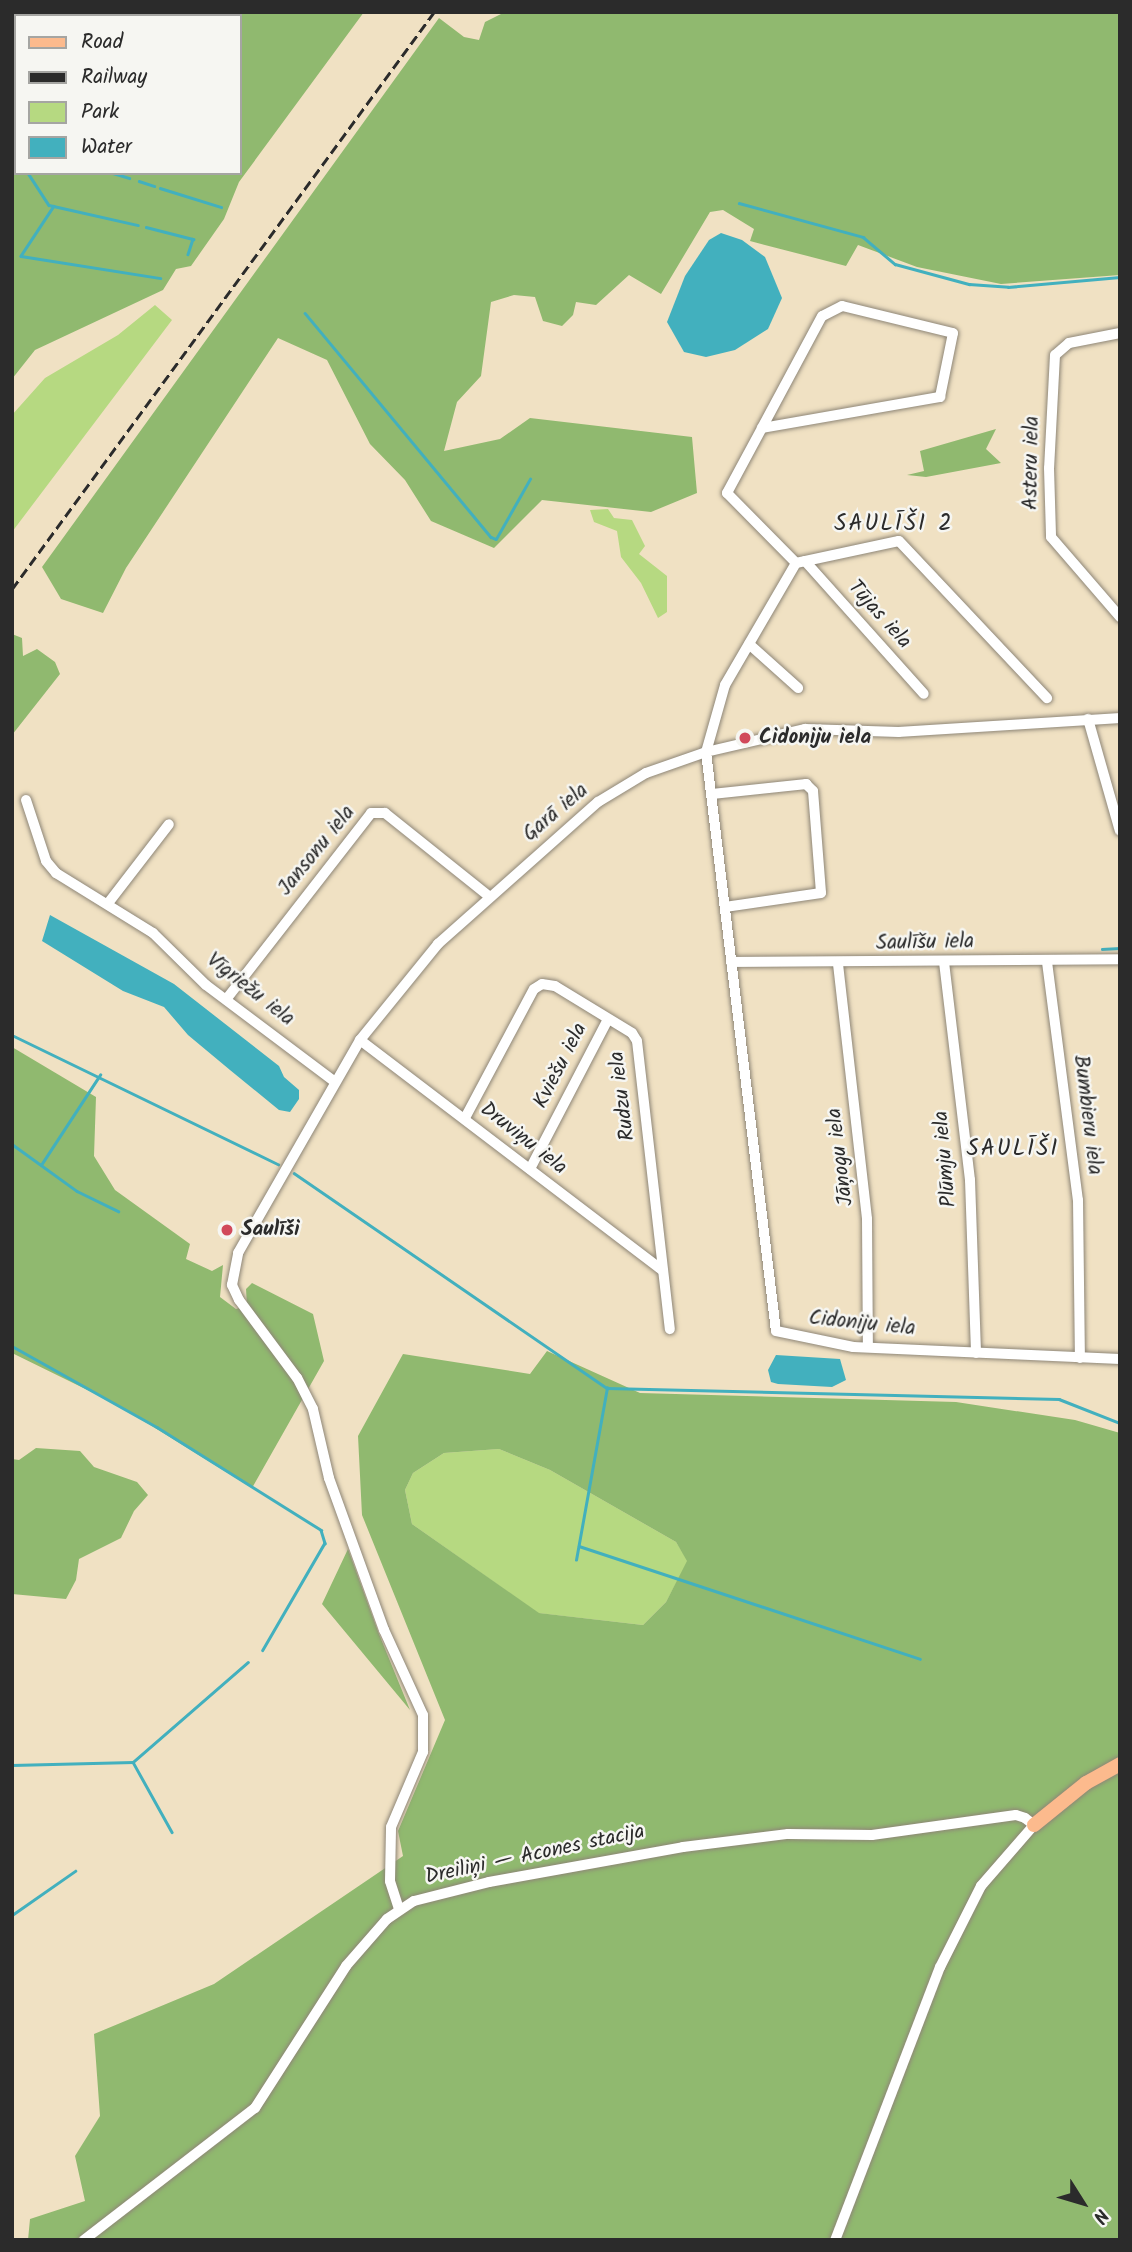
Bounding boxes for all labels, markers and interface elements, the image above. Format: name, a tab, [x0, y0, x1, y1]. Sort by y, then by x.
legend	[14, 14, 242, 175]
text: Road	[81, 26, 123, 59]
text: Railway	[81, 61, 147, 94]
text: Park	[81, 96, 119, 129]
text: Water	[81, 131, 132, 164]
street label: Asteru iela	[1019, 416, 1045, 510]
district label: SAULĪŠI 2	[835, 510, 953, 538]
street label: Tūjas iela	[842, 576, 916, 654]
place label: Cidoniju iela	[759, 725, 871, 751]
marker: Cidoniju iela	[737, 730, 753, 746]
street label: Garā iela	[518, 778, 594, 848]
street label: Jansonu iela	[273, 801, 361, 901]
street label: Saulīšu iela	[876, 930, 974, 956]
street label: Vīgriežu iela	[201, 948, 299, 1032]
street label: Kviešu iela	[529, 1019, 593, 1113]
street label: Rudzu iela	[605, 1050, 641, 1142]
street label: Bumbieru iela	[1067, 1054, 1107, 1176]
street label: Druviņu iela	[474, 1097, 572, 1181]
street label: Jāņogu iela	[823, 1107, 859, 1207]
street label: Plūmju iela	[929, 1110, 963, 1208]
district label: SAULĪŠI	[967, 1135, 1059, 1163]
place label: Saulīši	[241, 1217, 300, 1243]
marker: Saulīši	[219, 1222, 235, 1238]
street label: Cidoniju iela	[807, 1306, 917, 1342]
street label: Dreiliņi — Acones stacija	[423, 1819, 647, 1891]
north arrow	[1048, 2168, 1118, 2238]
text: N	[1084, 2202, 1115, 2229]

